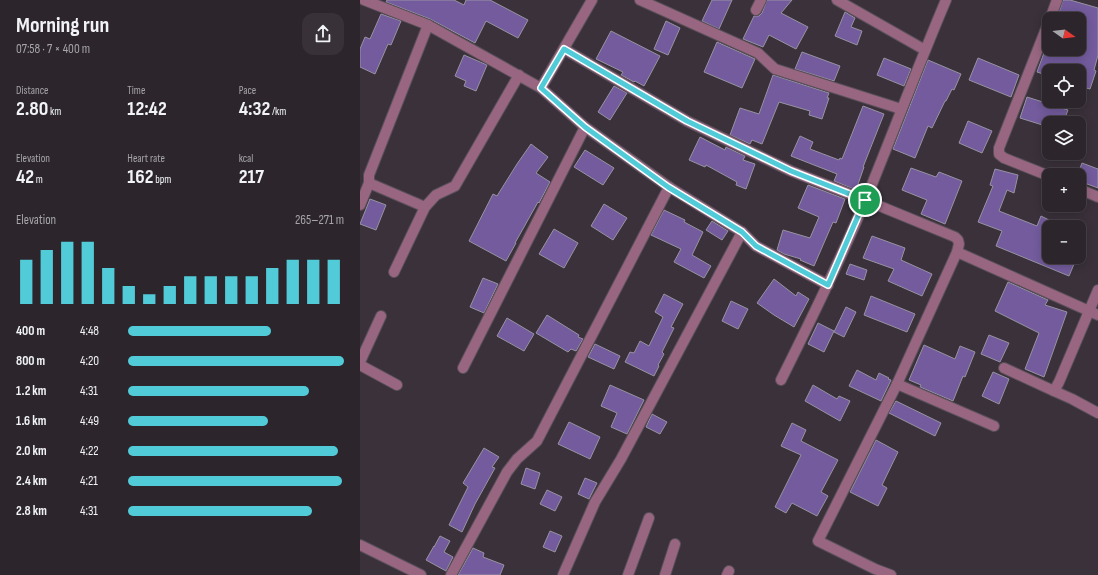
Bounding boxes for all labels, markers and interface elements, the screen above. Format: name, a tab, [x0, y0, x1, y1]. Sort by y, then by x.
text: Morning run	[16, 12, 109, 39]
north arrow	[1042, 12, 1086, 56]
map controls	[1042, 12, 1086, 264]
button: share	[302, 13, 344, 55]
text: 07:58 · 7 × 400 m	[16, 41, 90, 57]
button: locate	[1042, 64, 1086, 108]
text: Distance	[16, 84, 48, 97]
text: Time	[127, 84, 145, 97]
text: Pace	[239, 84, 256, 97]
text: 2.80	[16, 97, 48, 121]
text: 12:42	[127, 97, 167, 121]
text: 4:32	[239, 97, 270, 121]
text: km	[48, 105, 61, 118]
text: /km	[270, 105, 286, 118]
button: layers	[1042, 116, 1086, 160]
text: Elevation	[16, 152, 50, 165]
text: Heart rate	[127, 152, 165, 165]
text: kcal	[239, 152, 253, 165]
text: 42	[16, 165, 34, 189]
text: 162	[127, 165, 153, 189]
text: 217	[239, 165, 264, 189]
button: +	[1042, 168, 1086, 212]
text: m	[34, 173, 43, 186]
text: bpm	[153, 173, 171, 186]
pin	[848, 183, 882, 217]
icon: arrive	[854, 189, 876, 211]
text: Elevation	[16, 212, 56, 228]
text: 265–271 m	[295, 212, 344, 228]
button: −	[1042, 220, 1086, 264]
text: 400 m	[16, 323, 45, 339]
text: 4:48	[80, 323, 99, 339]
text: 800 m	[16, 353, 45, 369]
text: 4:20	[80, 353, 99, 369]
text: 1.2 km	[16, 383, 46, 399]
text: 4:31	[80, 383, 98, 399]
text: 1.6 km	[16, 413, 46, 429]
text: 4:49	[80, 413, 99, 429]
text: 2.0 km	[16, 443, 47, 459]
text: 4:22	[80, 443, 99, 459]
text: 2.4 km	[16, 473, 47, 489]
text: 4:21	[80, 473, 98, 489]
text: 2.8 km	[16, 503, 47, 519]
text: 4:31	[80, 503, 98, 519]

